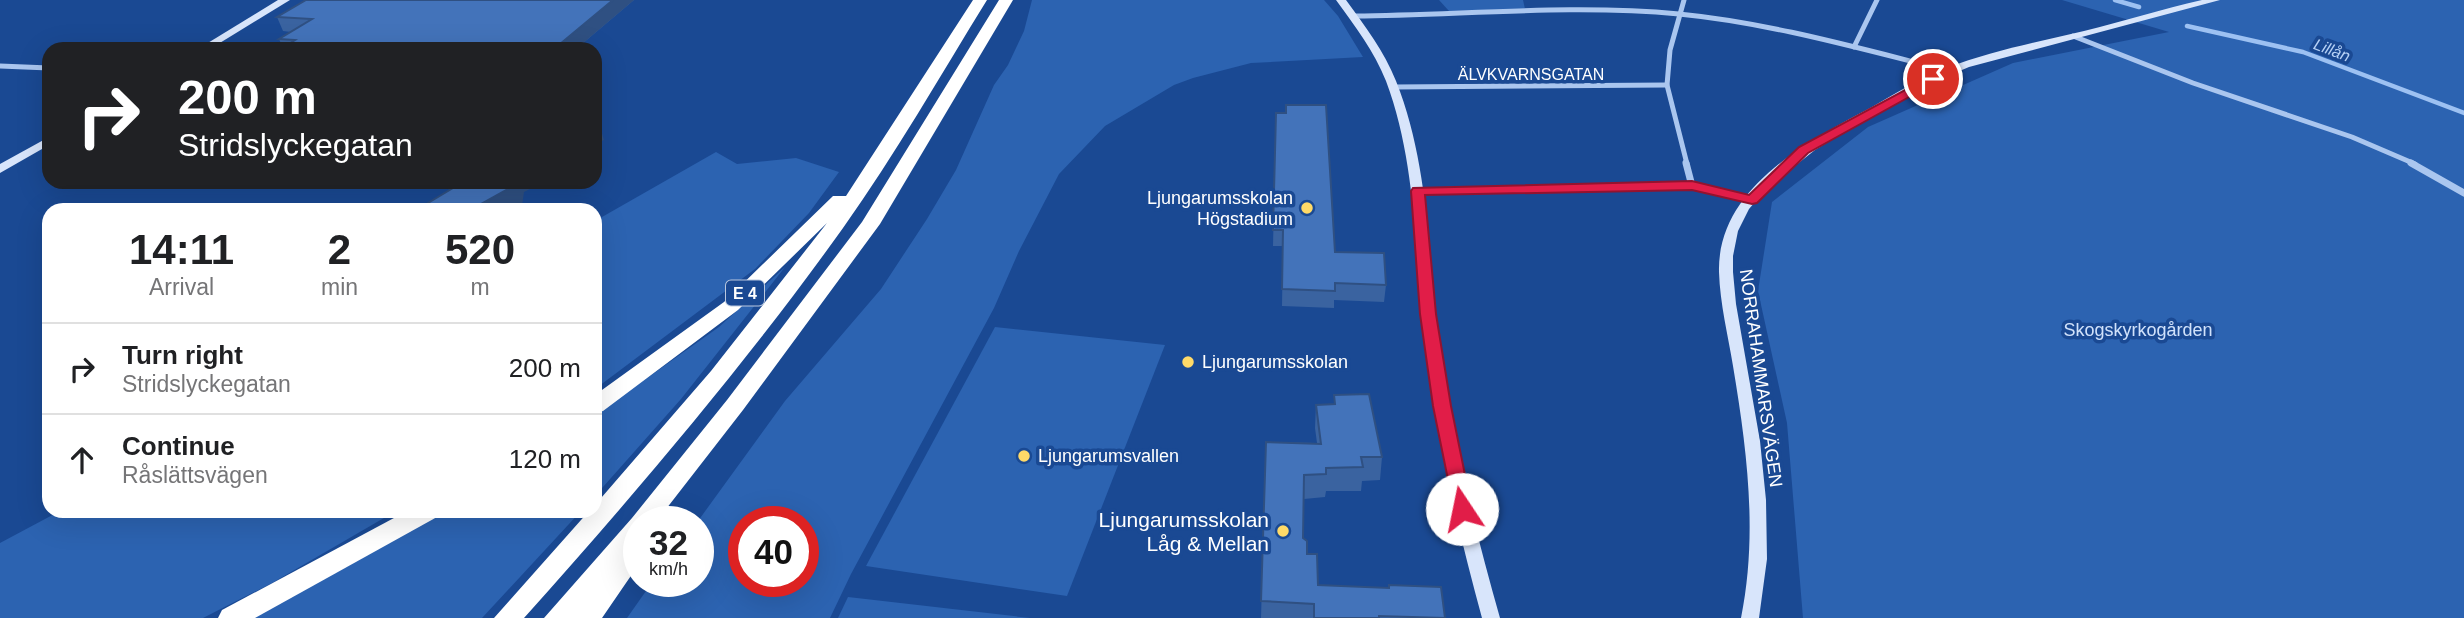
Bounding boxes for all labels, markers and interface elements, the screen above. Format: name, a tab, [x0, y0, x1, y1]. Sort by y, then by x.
water label: Lillån	[2312, 35, 2353, 65]
pin	[1903, 49, 1963, 109]
icon: arrive	[1914, 60, 1952, 98]
street label: ÄLVKVARNSGATAN	[1458, 66, 1604, 83]
icon: right	[63, 70, 154, 161]
text: 200 m	[178, 70, 317, 124]
text: Stridslyckegatan	[178, 127, 413, 163]
place label: Ljungarumsskolan Högstadium	[1147, 188, 1293, 229]
marker: Ljungarumsskolan Högstadium	[1299, 200, 1315, 216]
text: 14:11	[129, 226, 234, 273]
text: 2	[328, 226, 351, 273]
text: 520	[445, 226, 515, 273]
street label: NORRAHAMMARSVÄGEN	[1736, 268, 1786, 488]
text: Arrival	[149, 274, 214, 300]
text: min	[321, 274, 358, 300]
text: m	[470, 274, 490, 300]
road number: E 4	[726, 280, 764, 306]
park label: Skogskyrkogården	[2063, 320, 2213, 340]
text: Turn right	[122, 340, 243, 370]
icon: right	[63, 350, 101, 388]
place label: Ljungarumsskolan	[1202, 352, 1348, 372]
text: 200 m	[509, 353, 581, 383]
marker: Ljungarumsskolan	[1180, 354, 1196, 370]
text: Stridslyckegatan	[122, 371, 291, 397]
text: Continue	[122, 431, 235, 461]
icon: ahead	[63, 441, 101, 479]
text: 120 m	[509, 444, 581, 474]
place label: Ljungarumsvallen	[1038, 446, 1179, 466]
marker: Ljungarumsvallen	[1016, 448, 1032, 464]
text: Råslättsvägen	[122, 462, 268, 488]
position arrow	[1425, 472, 1499, 546]
speed limit sign: 40	[728, 506, 819, 597]
place label: Ljungarumsskolan Låg & Mellan	[1099, 508, 1269, 555]
text: 32	[649, 523, 688, 562]
marker: Ljungarumsskolan Låg & Mellan	[1275, 523, 1291, 539]
text: km/h	[649, 559, 688, 579]

